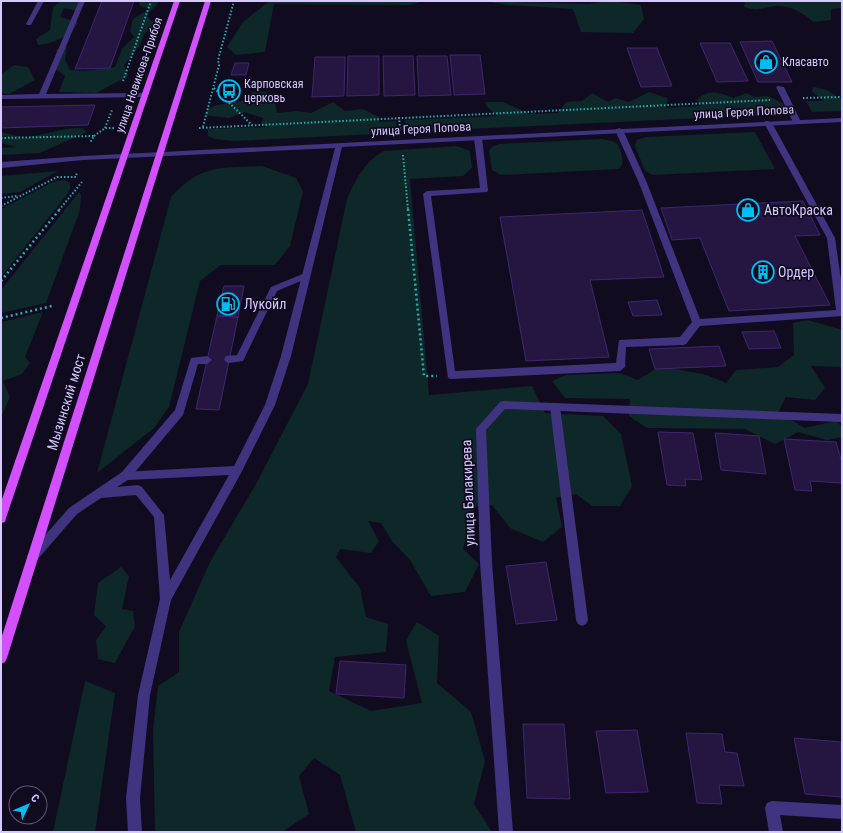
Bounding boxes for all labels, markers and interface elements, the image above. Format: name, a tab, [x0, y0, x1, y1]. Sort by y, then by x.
street label: улица Новикова-Прибоя	[113, 16, 165, 134]
shop icon: Класавто	[753, 49, 779, 75]
place label: Класавто	[782, 55, 829, 69]
place label: Карповская церковь	[244, 77, 303, 105]
bus stop icon: Карповская церковь	[216, 78, 242, 104]
street label: улица Героя Попова	[694, 102, 795, 122]
street label: улица Героя Попова	[371, 119, 472, 139]
shop icon: АвтоКраска	[735, 197, 761, 223]
place label: АвтоКраска	[764, 202, 833, 218]
building icon: Ордер	[750, 259, 776, 285]
place label: Ордер	[778, 264, 814, 280]
fuel station icon: Лукойл	[215, 291, 241, 317]
place label: Лукойл	[244, 296, 286, 312]
street label: Мызинский мост	[44, 352, 88, 452]
street label: улица Балакирева	[458, 440, 478, 546]
north arrow	[8, 785, 48, 825]
text: С	[28, 792, 42, 805]

